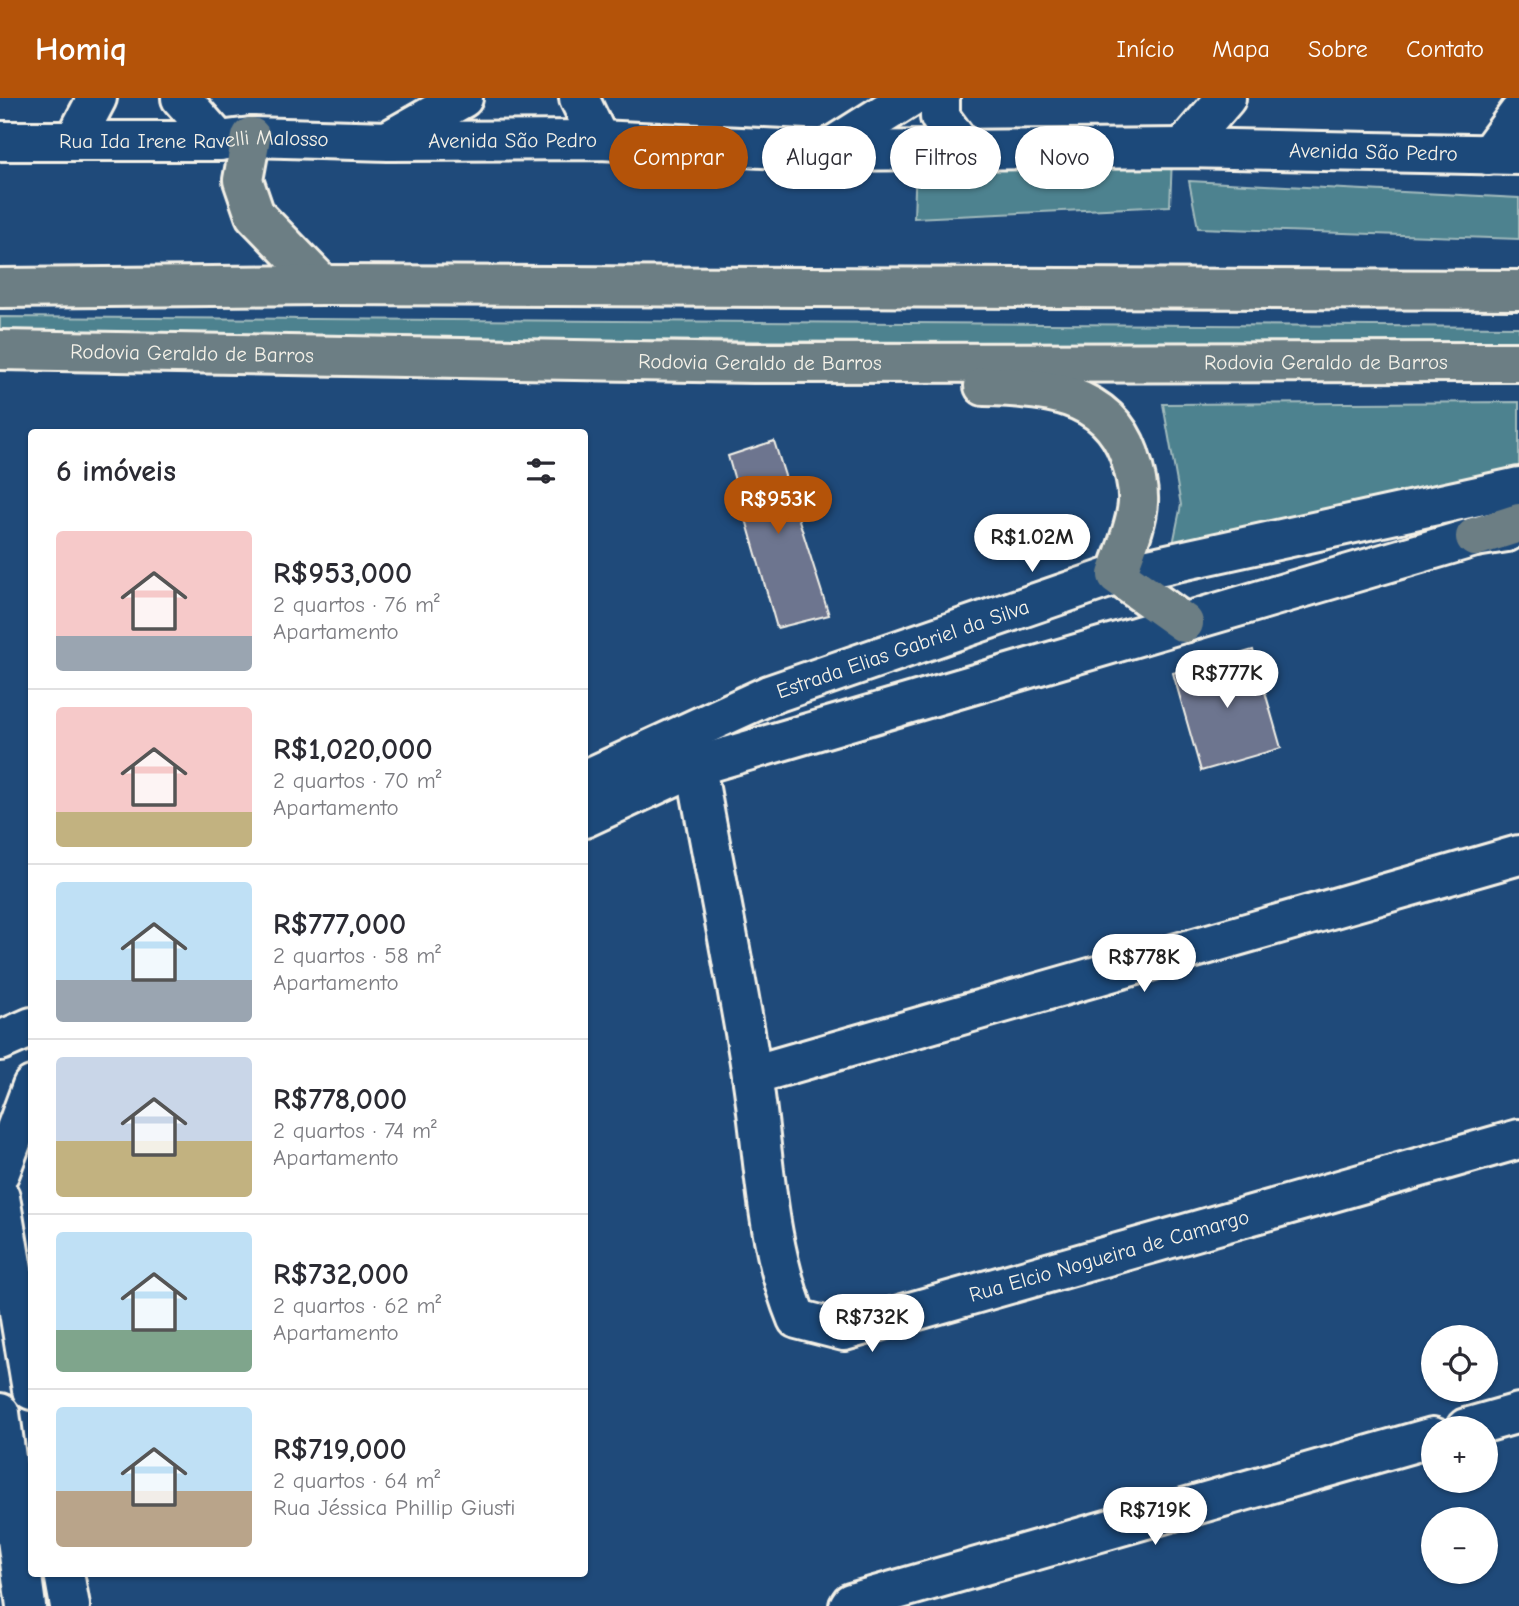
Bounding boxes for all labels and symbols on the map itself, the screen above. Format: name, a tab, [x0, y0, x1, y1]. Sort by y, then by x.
street label: Rua Ida Irene Ravelli Malosso	[59, 125, 329, 153]
street label: Avenida São Pedro	[428, 128, 597, 153]
street label: Avenida São Pedro	[1289, 138, 1458, 166]
street label: Rodovia Geraldo de Barros	[70, 339, 314, 367]
street label: Rodovia Geraldo de Barros	[638, 349, 882, 375]
street label: Rodovia Geraldo de Barros	[1204, 350, 1448, 374]
pin: R$953K	[721, 476, 835, 536]
pin: R$1.02M	[967, 514, 1097, 574]
street label: Estrada Elias Gabriel da Silva	[773, 594, 1032, 704]
pin: R$777K	[1170, 650, 1284, 710]
pin: R$778K	[1087, 934, 1201, 994]
street label: Rua Elcio Nogueira de Camargo	[966, 1204, 1252, 1307]
pin: R$732K	[815, 1294, 929, 1354]
pin: R$719K	[1098, 1488, 1212, 1547]

